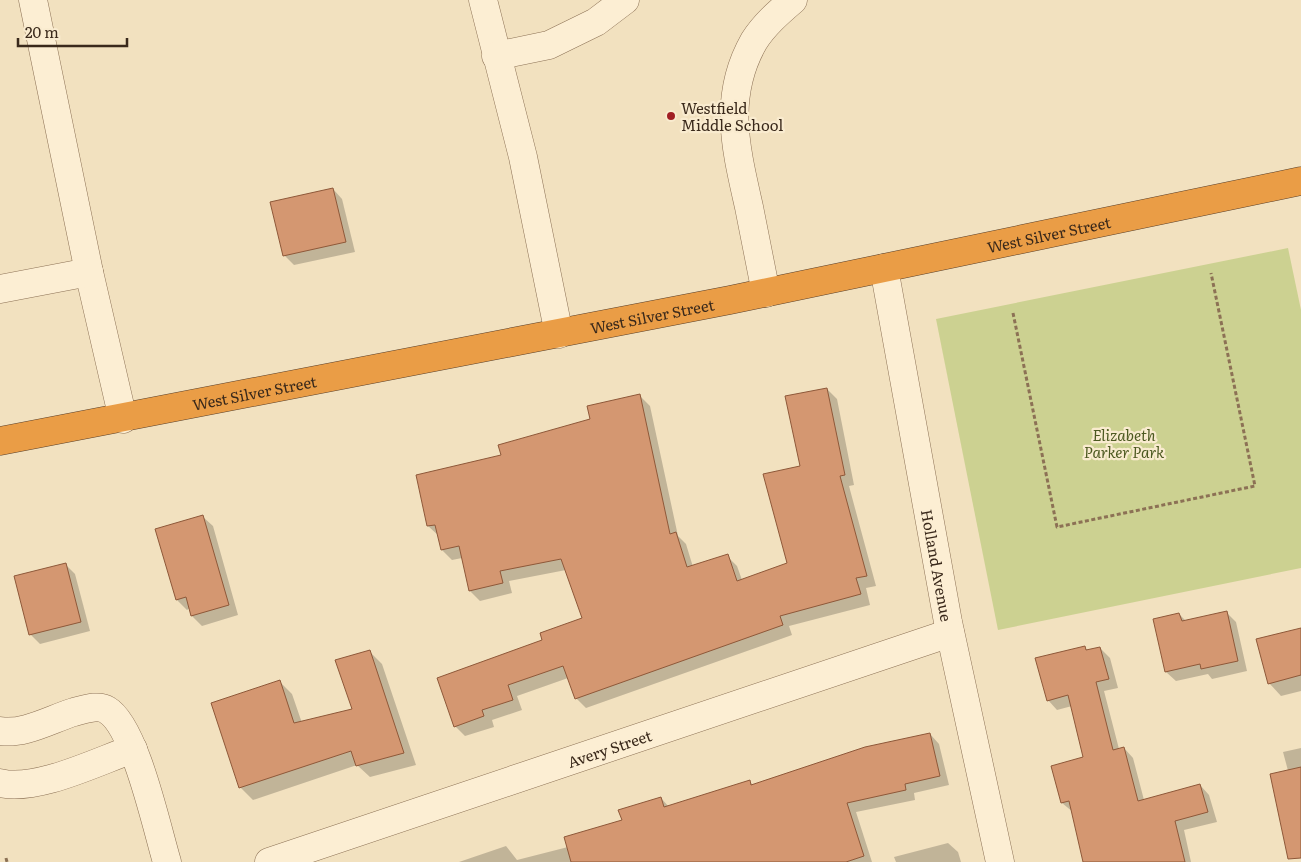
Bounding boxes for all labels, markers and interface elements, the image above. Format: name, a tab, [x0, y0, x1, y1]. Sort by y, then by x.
scale bar	[18, 15, 126, 47]
text: 20 m	[25, 20, 59, 43]
place label: Westfield Middle School	[681, 96, 783, 136]
marker: Westfield Middle School	[665, 110, 677, 122]
street label: West Silver Street	[985, 209, 1113, 258]
street label: West Silver Street	[588, 292, 716, 338]
street label: West Silver Street	[190, 369, 318, 415]
park label: Elizabeth Parker Park	[1084, 423, 1165, 463]
street label: Holland Avenue	[916, 507, 959, 623]
street label: Avery Street	[564, 723, 654, 772]

